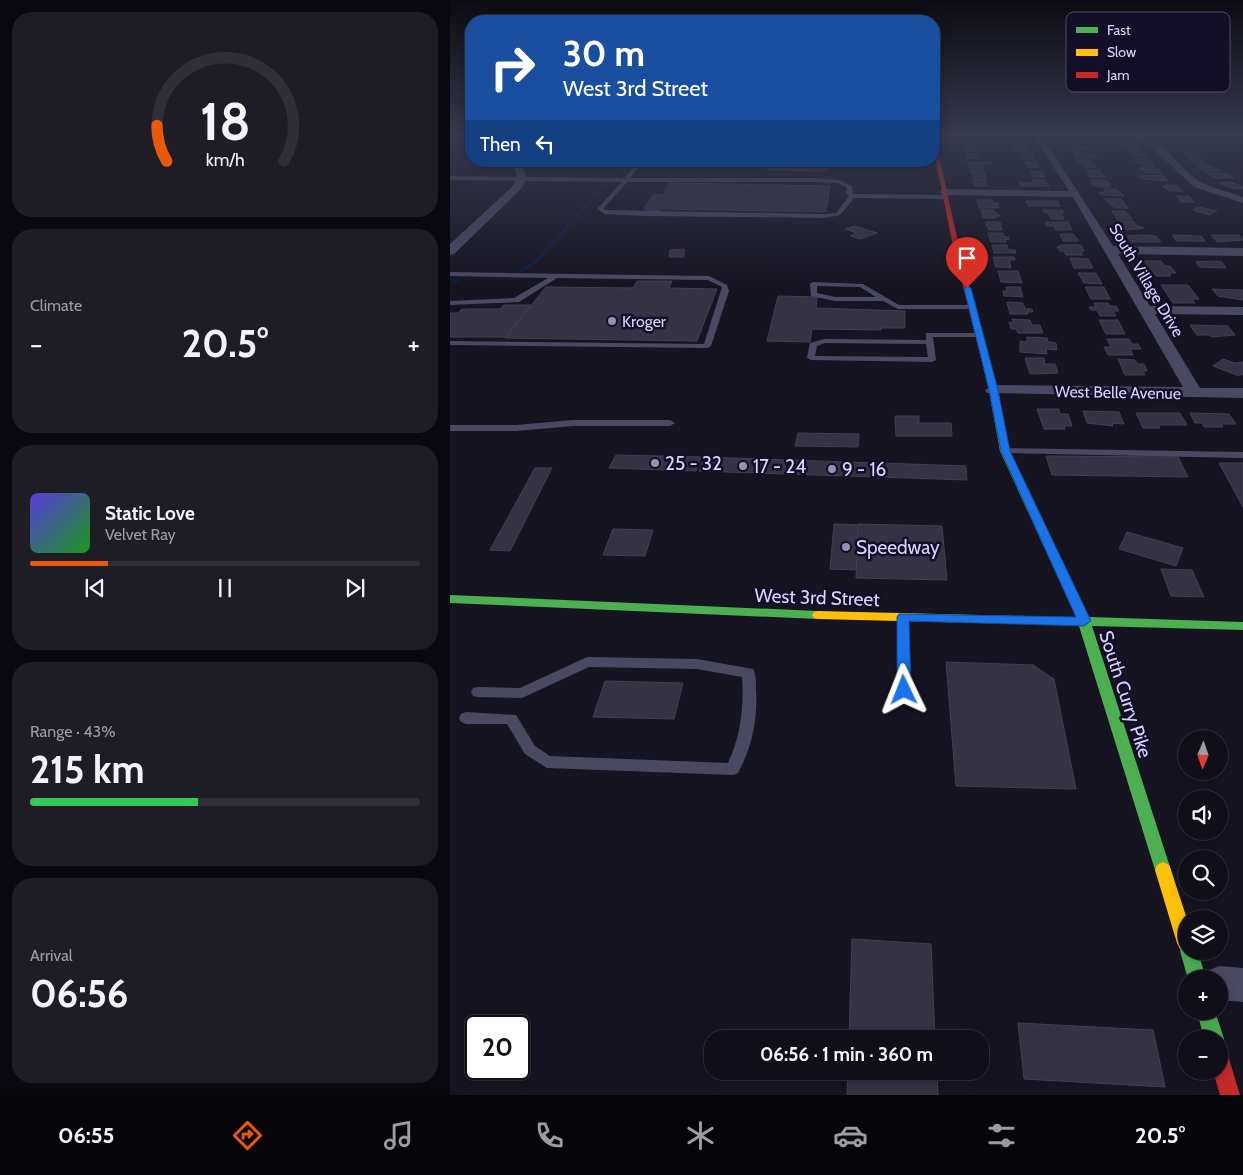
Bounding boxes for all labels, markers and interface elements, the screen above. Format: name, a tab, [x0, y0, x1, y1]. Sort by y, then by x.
legend	[1066, 12, 1230, 92]
text: Fast	[1107, 21, 1131, 39]
text: 30 m	[563, 32, 645, 75]
icon: right	[480, 35, 545, 100]
text: Slow	[1107, 43, 1136, 61]
text: Jam	[1106, 66, 1129, 84]
text: West 3rd Street	[563, 75, 708, 102]
text: 18	[200, 90, 250, 153]
icon: left	[531, 130, 559, 158]
text: Then	[480, 133, 521, 156]
text: km/h	[205, 149, 245, 170]
street label: South Village Drive	[1105, 220, 1188, 340]
pin	[946, 237, 988, 288]
icon: arrive	[953, 244, 981, 272]
text: Climate	[30, 296, 82, 315]
place label: Kroger	[622, 312, 667, 331]
marker: Kroger	[606, 315, 618, 327]
text: 20.5°	[182, 320, 268, 367]
text: −	[30, 327, 42, 361]
text: +	[408, 327, 420, 361]
street label: West Belle Avenue	[1055, 382, 1181, 403]
place label: 25 - 32	[665, 452, 722, 475]
place label: 17 - 24	[753, 455, 806, 478]
marker: 25 - 32	[649, 457, 661, 469]
place label: 9 - 16	[842, 458, 886, 481]
marker: 17 - 24	[737, 460, 749, 472]
marker: 9 - 16	[826, 463, 838, 475]
text: Static Love	[105, 502, 195, 525]
text: Velvet Ray	[105, 525, 176, 544]
place label: Speedway	[856, 536, 940, 559]
marker: Speedway	[840, 541, 852, 553]
icon: previous	[81, 574, 109, 602]
icon: pause	[211, 574, 239, 602]
icon: next	[341, 574, 369, 602]
street label: West 3rd Street	[754, 584, 881, 611]
street label: South Curry Pike	[1094, 628, 1157, 761]
position arrow	[877, 663, 929, 715]
text: Range · 43%	[30, 722, 116, 741]
north arrow	[1178, 730, 1228, 780]
map controls	[1178, 730, 1228, 1080]
text: 215 km	[30, 746, 145, 793]
button: sound	[1178, 790, 1228, 840]
button: search	[1178, 850, 1228, 900]
button: layers	[1178, 910, 1228, 960]
text: Arrival	[30, 946, 73, 965]
text: 06:56	[30, 970, 128, 1017]
button: +	[1178, 970, 1228, 1020]
speed limit sign: 20	[465, 1015, 530, 1080]
button: −	[1178, 1030, 1228, 1080]
text: 06:56 · 1 min · 360 m	[760, 1043, 933, 1066]
icon: directions	[230, 1118, 265, 1153]
icon: music	[381, 1118, 416, 1153]
icon: phone	[532, 1118, 567, 1153]
icon: climate	[683, 1118, 718, 1153]
icon: car	[833, 1118, 868, 1153]
icon: filters	[984, 1118, 1019, 1153]
text: 06:55	[58, 1122, 114, 1149]
text: 20.5°	[1135, 1122, 1185, 1149]

